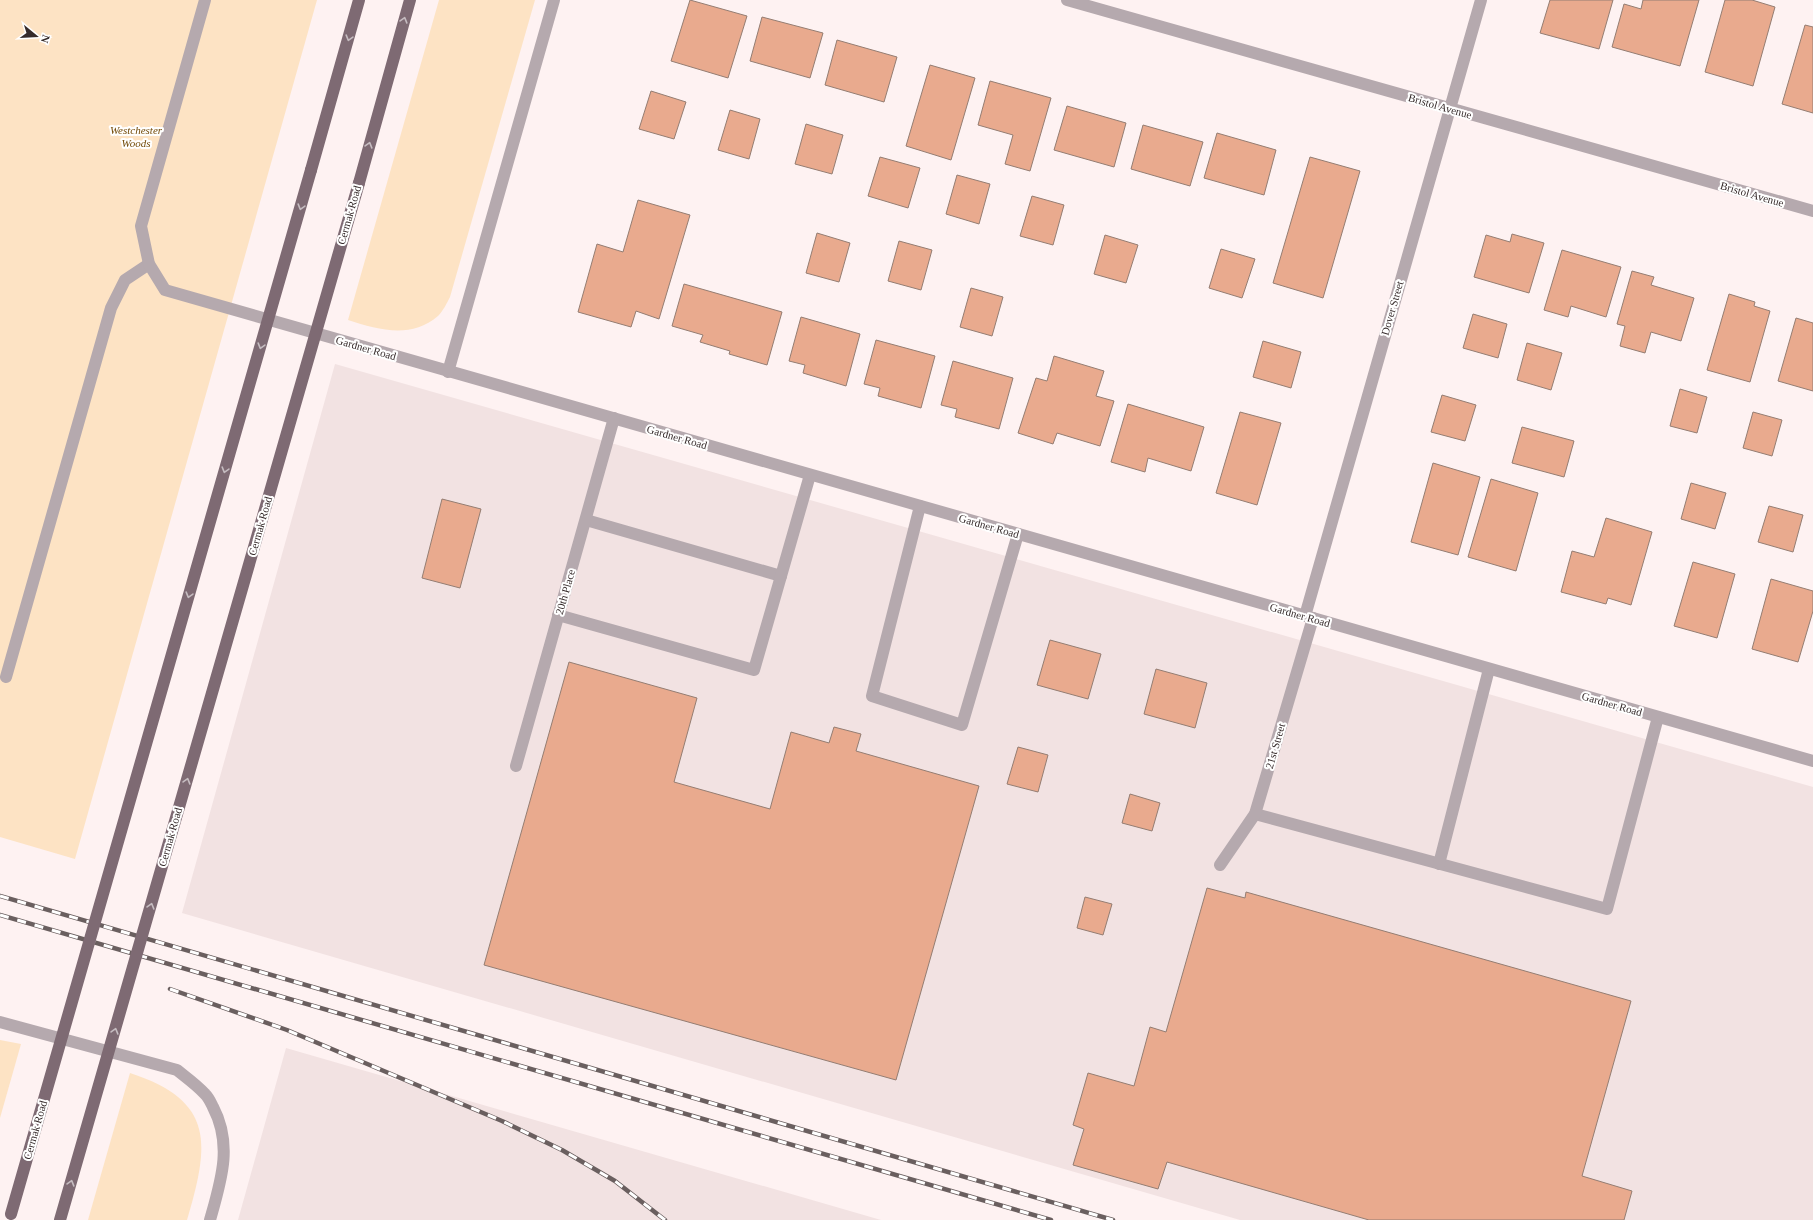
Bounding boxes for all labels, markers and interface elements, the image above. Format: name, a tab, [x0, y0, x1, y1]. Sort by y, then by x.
north arrow	[16, 16, 56, 56]
one-way arrow	[400, 17, 408, 23]
text: N	[39, 33, 52, 45]
one-way arrow	[345, 34, 354, 41]
street label: Bristol Avenue	[1407, 91, 1473, 121]
park label: Westchester Woods	[110, 124, 163, 149]
one-way arrow	[364, 142, 373, 149]
street label: Bristol Avenue	[1719, 179, 1785, 209]
street label: Cermak Road	[335, 184, 363, 246]
one-way arrow	[297, 204, 305, 210]
street label: Dover Street	[1379, 279, 1405, 337]
street label: Gardner Road	[335, 334, 398, 362]
one-way arrow	[257, 342, 266, 349]
street label: Gardner Road	[646, 423, 709, 451]
one-way arrow	[221, 467, 230, 474]
street label: Cermak Road	[246, 495, 274, 557]
street label: Gardner Road	[958, 512, 1021, 540]
street label: 20th Place	[553, 568, 577, 616]
one-way arrow	[185, 592, 194, 599]
street label: Gardner Road	[1269, 601, 1332, 629]
street label: Gardner Road	[1581, 690, 1644, 718]
street label: 21st Street	[1263, 722, 1287, 770]
one-way arrow	[182, 778, 191, 785]
street label: Cermak Road	[156, 806, 184, 868]
one-way arrow	[146, 902, 155, 909]
one-way arrow	[110, 1027, 119, 1034]
street label: Cermak Road	[21, 1099, 49, 1161]
one-way arrow	[66, 1179, 75, 1186]

